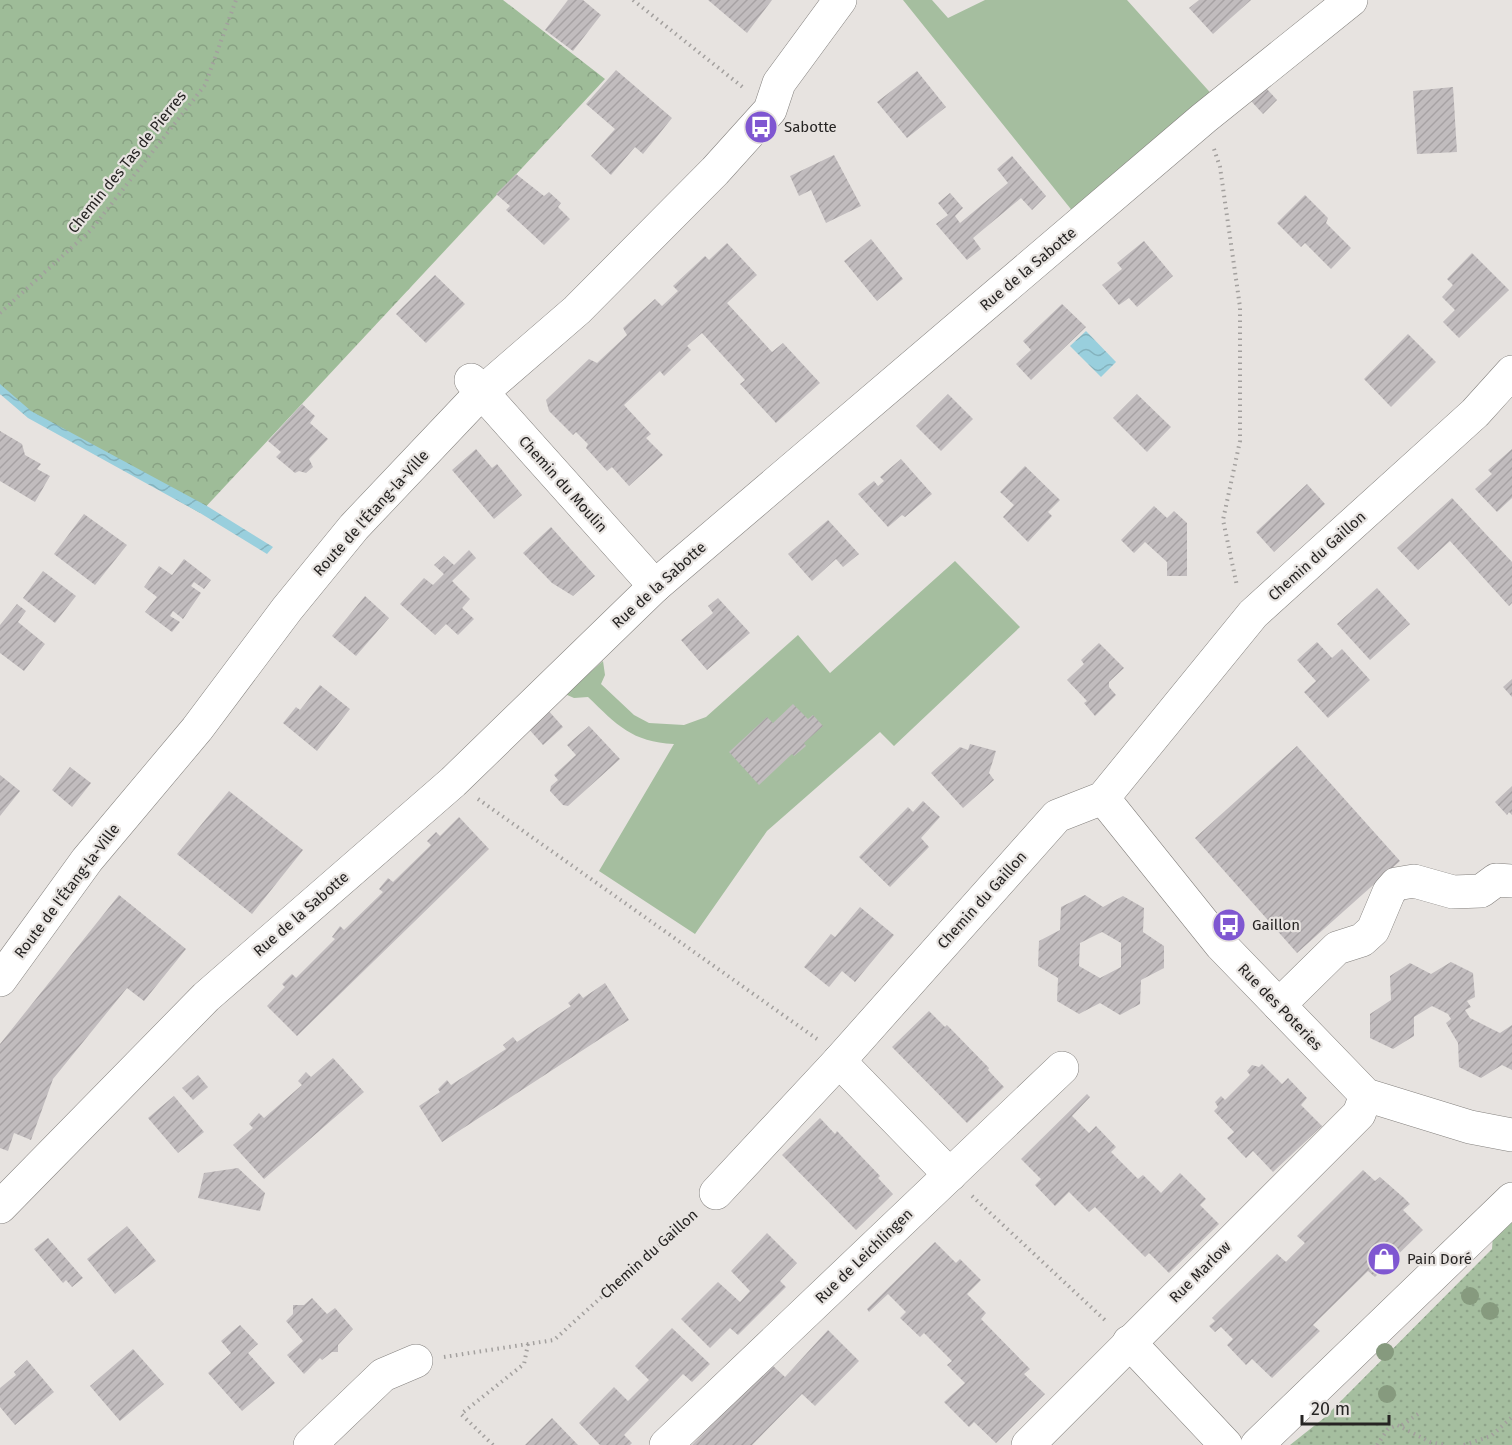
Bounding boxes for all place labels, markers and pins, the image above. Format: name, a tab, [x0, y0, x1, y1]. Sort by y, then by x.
bus stop icon: Sabotte	[743, 109, 779, 145]
place label: Sabotte	[784, 118, 837, 136]
bus stop icon: Gaillon	[1211, 907, 1247, 943]
place label: Gaillon	[1252, 916, 1300, 934]
shop icon: Pain Doré	[1366, 1241, 1402, 1277]
place label: Pain Doré	[1407, 1250, 1472, 1268]

